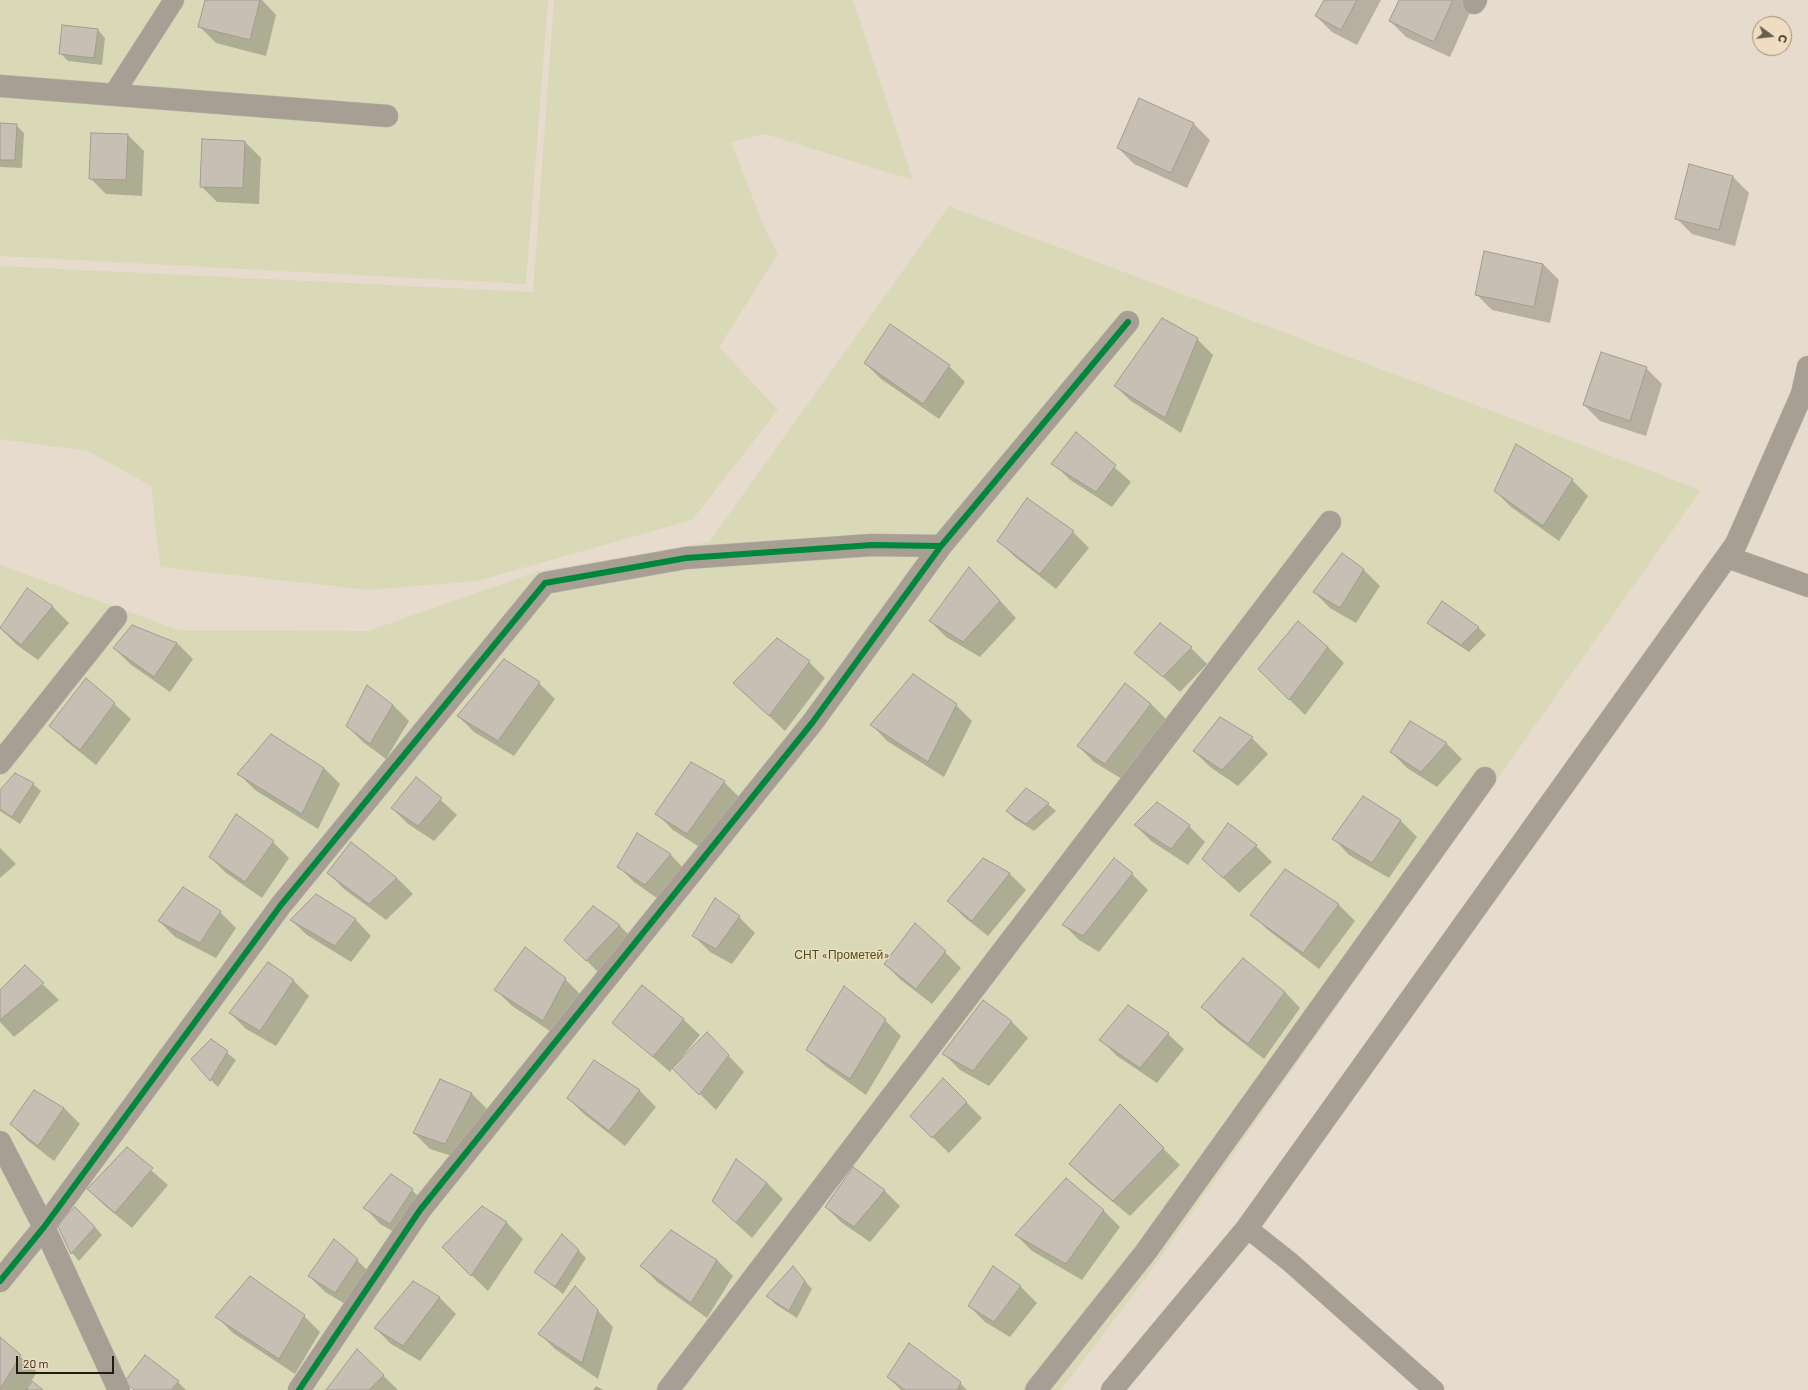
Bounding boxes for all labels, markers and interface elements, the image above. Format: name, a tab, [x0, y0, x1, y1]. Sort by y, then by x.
north arrow	[1752, 16, 1792, 56]
text: С	[1776, 33, 1790, 44]
park label: СНТ «Прометей»	[794, 948, 890, 962]
scale bar	[18, 1348, 116, 1374]
text: 20 m	[23, 1356, 49, 1370]

